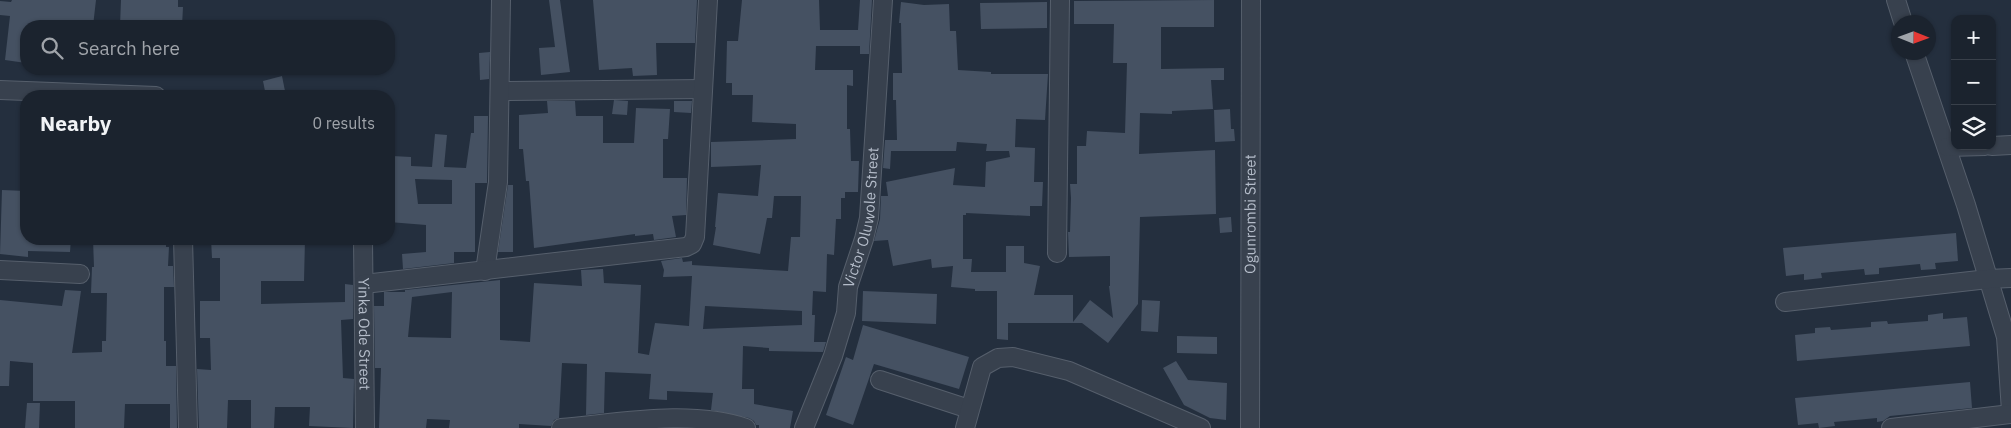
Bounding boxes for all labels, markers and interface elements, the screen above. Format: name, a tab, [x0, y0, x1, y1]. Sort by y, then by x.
north arrow	[1891, 15, 1936, 60]
map controls	[1951, 15, 1996, 150]
button: +	[1951, 15, 1996, 60]
search box	[20, 20, 395, 75]
icon: search	[38, 34, 66, 62]
text: Search here	[78, 36, 180, 60]
button: −	[1951, 60, 1996, 105]
button: layers	[1951, 105, 1996, 150]
text: Nearby	[40, 109, 111, 137]
text: 0 results	[312, 113, 375, 133]
street label: Victor Oluwole Street	[838, 147, 883, 290]
street label: Ogunrombi Street	[1240, 154, 1260, 274]
street label: Yinka Ode Street	[354, 278, 375, 390]

